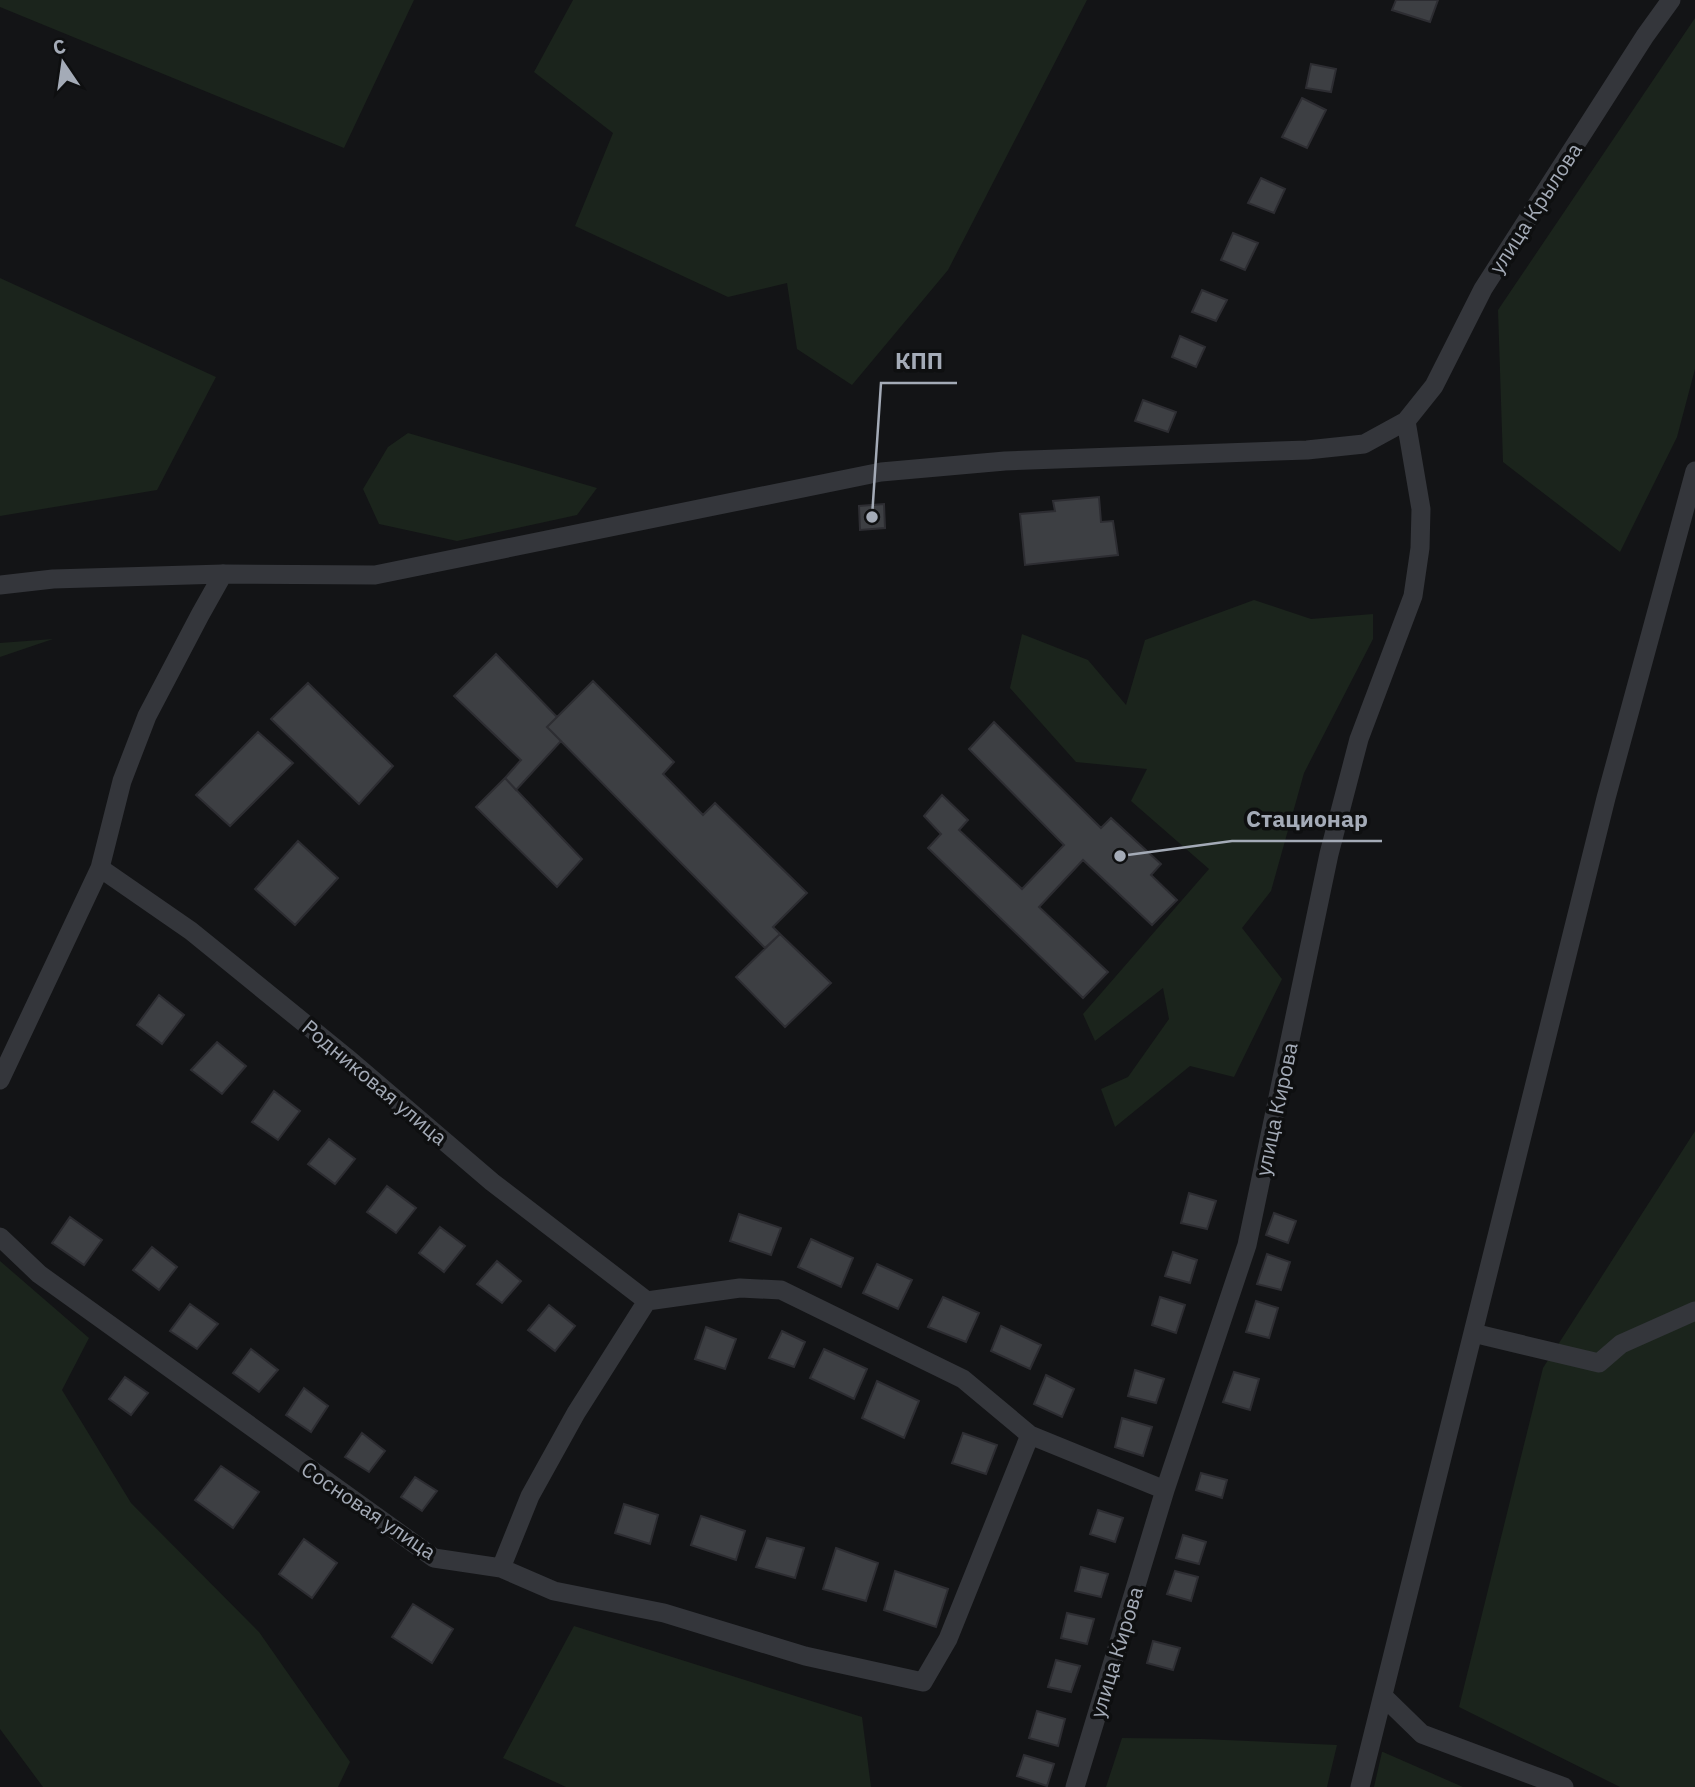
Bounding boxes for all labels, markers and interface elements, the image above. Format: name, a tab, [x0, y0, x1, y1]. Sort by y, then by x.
north arrow	[28, 28, 98, 98]
text: С	[50, 33, 68, 60]
street label: улица Крылова	[1482, 137, 1588, 279]
callout: КПП	[881, 339, 957, 383]
text: КПП	[895, 345, 943, 375]
callout: Стационар	[1232, 797, 1382, 841]
text: Стационар	[1246, 803, 1368, 833]
street label: Родниковая улица	[297, 1013, 453, 1151]
street label: улица Кирова	[1248, 1040, 1304, 1178]
street label: Сосновая улица	[296, 1455, 442, 1565]
street label: улица Кирова	[1083, 1583, 1149, 1721]

